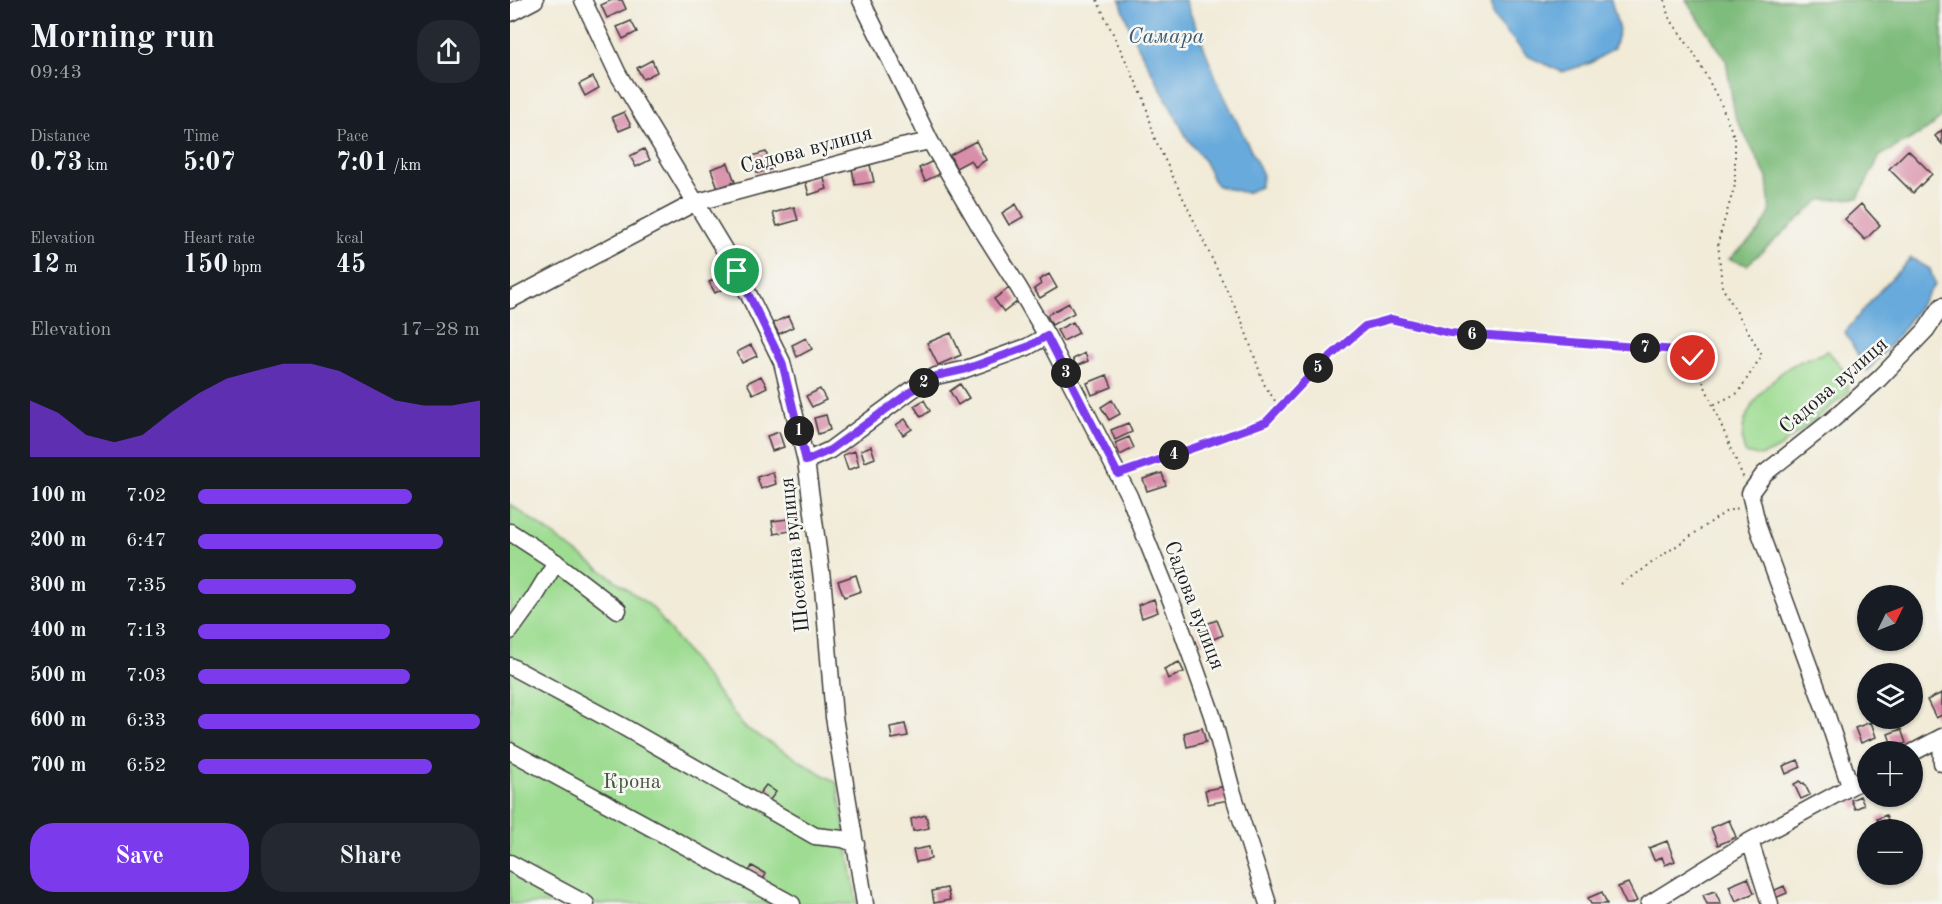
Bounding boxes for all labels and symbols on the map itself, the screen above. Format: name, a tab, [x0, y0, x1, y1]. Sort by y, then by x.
water label: Самара	[1128, 26, 1205, 48]
street label: Садова вулиця	[738, 123, 875, 178]
pin	[711, 245, 762, 296]
pin: 6	[1457, 320, 1487, 350]
pin	[1667, 332, 1718, 383]
pin: 7	[1630, 333, 1660, 363]
street label: Садова вулиця	[1776, 334, 1892, 439]
pin: 5	[1303, 353, 1333, 383]
pin: 3	[1051, 358, 1081, 388]
pin: 2	[909, 368, 939, 398]
pin: 1	[784, 416, 814, 446]
pin: 4	[1159, 440, 1189, 470]
street label: Шосейна вулиця	[777, 476, 814, 633]
street label: Садова вулиця	[1159, 538, 1228, 673]
north arrow	[1857, 585, 1923, 651]
park label: Крона	[603, 772, 661, 793]

